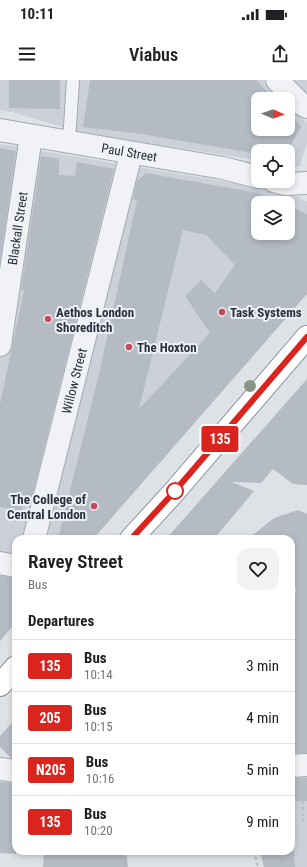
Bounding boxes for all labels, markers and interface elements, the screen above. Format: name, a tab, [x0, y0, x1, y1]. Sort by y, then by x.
text: 10:11	[20, 5, 54, 23]
icon: menu	[16, 43, 38, 65]
icon: share	[269, 43, 291, 65]
text: Viabus	[129, 44, 178, 65]
north arrow	[251, 92, 295, 136]
map controls	[251, 92, 295, 240]
street label: Paul Street	[100, 140, 158, 165]
button: locate	[251, 144, 295, 188]
street label: Blackall Street	[5, 191, 31, 266]
button: layers	[251, 196, 295, 240]
place label: Aethos London Shoreditch	[56, 305, 134, 335]
place label: Task Systems	[230, 305, 302, 320]
marker: Task Systems	[217, 307, 227, 317]
marker: Aethos London Shoreditch	[43, 314, 53, 324]
place label: The Hoxton	[137, 340, 197, 355]
marker: The Hoxton	[124, 342, 134, 352]
street label: Willow Street	[59, 346, 90, 416]
line badge: 135	[197, 426, 243, 452]
text: 135	[209, 431, 231, 447]
unlabelled marker	[166, 482, 184, 500]
place label: The College of Central London	[7, 492, 87, 522]
marker: The College of Central London	[89, 501, 99, 511]
button: heart	[237, 548, 279, 590]
text: Ravey Street	[28, 550, 123, 573]
text: Bus	[28, 577, 47, 592]
text: Departures	[28, 612, 94, 630]
text: Bus	[84, 649, 107, 667]
text: 3 min	[246, 657, 279, 675]
text: 135	[39, 658, 61, 674]
text: 10:14	[84, 667, 113, 682]
text: Bus	[84, 701, 107, 719]
text: 4 min	[246, 709, 279, 727]
text: 205	[39, 710, 61, 726]
text: 10:15	[84, 719, 113, 734]
text: Bus	[86, 753, 108, 771]
text: 5 min	[246, 761, 279, 779]
text: N205	[36, 762, 66, 778]
text: 10:16	[86, 771, 115, 786]
text: Bus	[84, 805, 107, 823]
text: 9 min	[246, 813, 279, 831]
text: 135	[39, 814, 61, 830]
text: 10:20	[84, 823, 113, 838]

